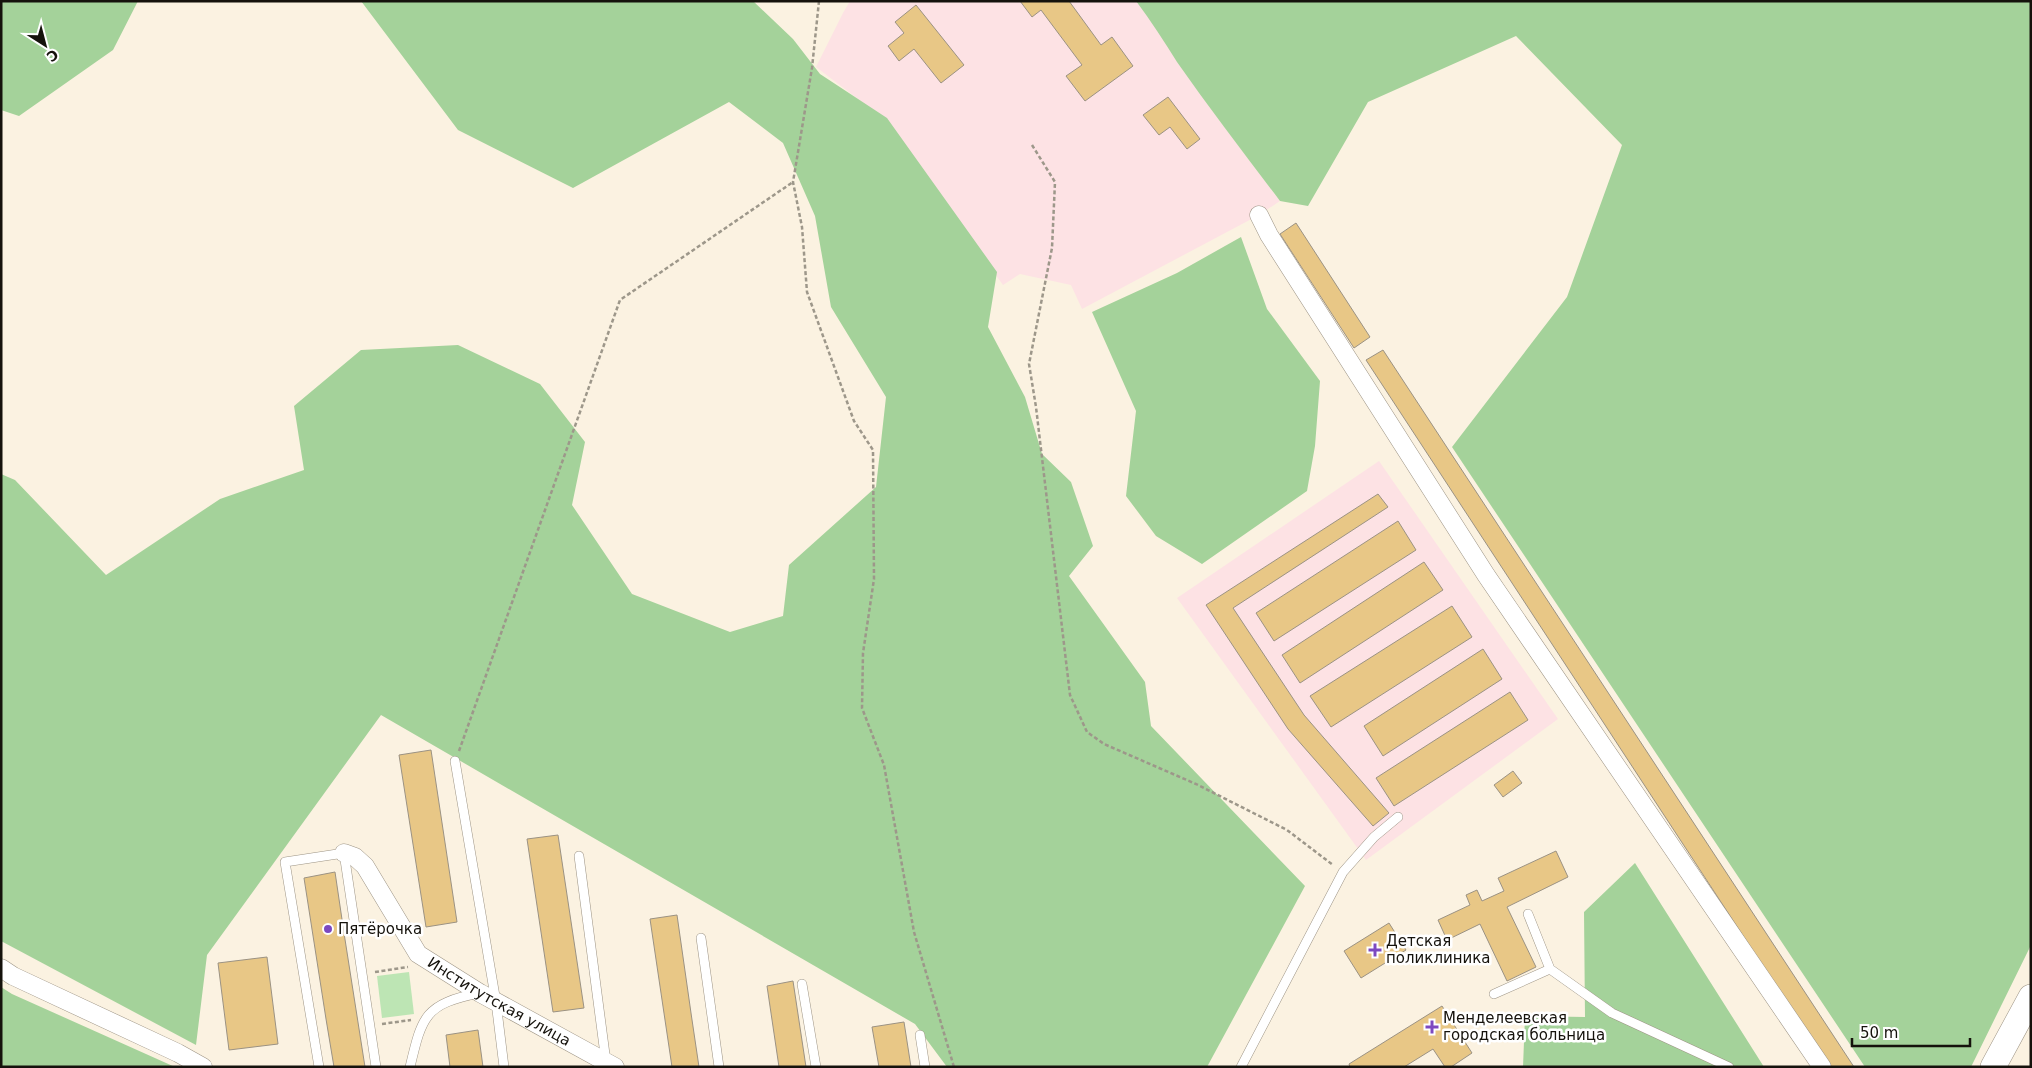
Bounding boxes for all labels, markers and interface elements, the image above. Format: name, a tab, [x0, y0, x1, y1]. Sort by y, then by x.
north arrow	[20, 20, 70, 70]
text: С	[44, 46, 62, 65]
place label: Пятёрочка	[338, 920, 422, 938]
marker: Пятёрочка	[322, 923, 334, 935]
place label: Детская поликлиника	[1386, 932, 1491, 967]
marker: Детская поликлиника	[1368, 943, 1382, 957]
street label: Институтская улица	[424, 953, 574, 1050]
place label: Менделеевская городская больница	[1443, 1009, 1605, 1044]
scale bar	[1852, 1016, 1970, 1048]
marker: Менделеевская городская больница	[1425, 1020, 1439, 1034]
text: 50 m	[1860, 1024, 1898, 1042]

